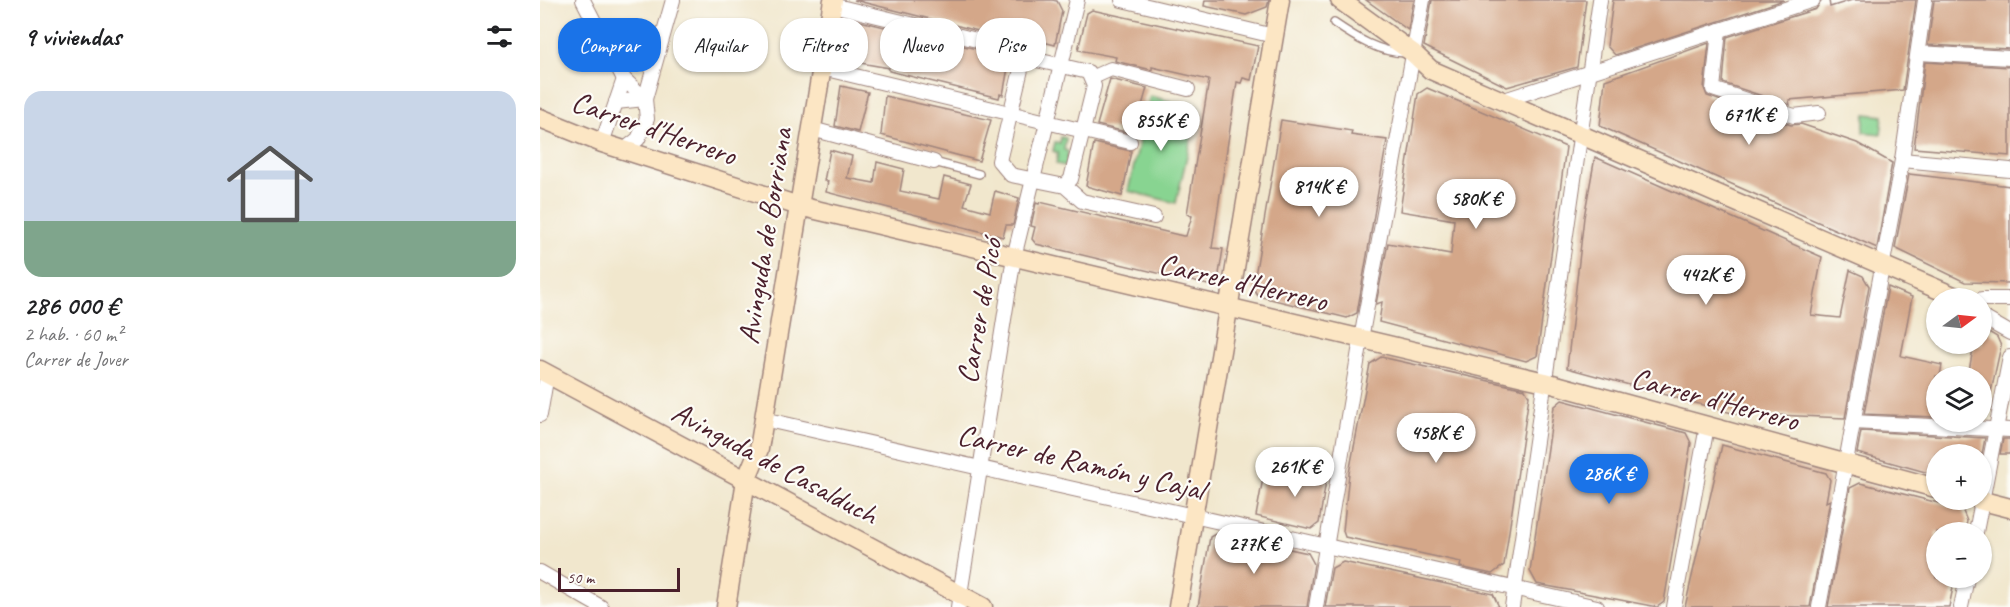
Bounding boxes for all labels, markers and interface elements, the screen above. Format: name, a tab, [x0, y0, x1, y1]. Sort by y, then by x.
chip: Comprar	[558, 18, 661, 72]
chip: Alquilar	[673, 18, 768, 72]
chip: Filtros	[780, 18, 868, 72]
chip: Nuevo	[880, 18, 964, 72]
chip: Piso	[976, 18, 1046, 72]
text: 9 viviendas	[24, 20, 121, 53]
icon: filters	[483, 20, 516, 53]
street label: Carrer d'Herrero	[567, 82, 743, 174]
pin: 671K €	[1700, 95, 1798, 146]
pin: 855K €	[1112, 101, 1210, 152]
text: 671K €	[1723, 102, 1775, 127]
text: 855K €	[1136, 108, 1186, 133]
street label: Avinguda de Borriana	[729, 123, 801, 347]
icon: home	[216, 130, 324, 238]
pin: 814K €	[1270, 167, 1368, 218]
text: 814K €	[1294, 174, 1345, 199]
pin: 580K €	[1427, 179, 1525, 230]
text: 580K €	[1451, 186, 1501, 211]
street label: Carrer de Picó	[948, 231, 1011, 386]
street label: Carrer d'Herrero	[1155, 244, 1332, 320]
pin: 442K €	[1657, 255, 1755, 306]
text: 442K €	[1681, 262, 1732, 287]
north arrow	[1926, 288, 1992, 354]
map controls	[1926, 288, 1992, 588]
text: 286 000 €	[24, 289, 119, 322]
text: 2 hab. · 60 m²	[24, 322, 122, 347]
text: Carrer de Jover	[24, 347, 128, 372]
street label: Carrer d'Herrero	[1627, 358, 1804, 440]
button: layers	[1926, 366, 1992, 432]
street label: Avinguda de Casalduch	[665, 393, 886, 534]
pin: 458K €	[1387, 413, 1485, 464]
street label: Carrer de Ramón y Cajal	[954, 415, 1213, 510]
text: 458K €	[1411, 420, 1461, 445]
button: +	[1926, 444, 1992, 510]
pin: 261K €	[1246, 447, 1344, 498]
text: 261K €	[1269, 454, 1321, 479]
pin: 286K €	[1560, 454, 1658, 505]
text: 286K €	[1583, 461, 1635, 486]
button: −	[1926, 522, 1992, 588]
pin: 277K €	[1205, 524, 1303, 575]
text: 277K €	[1229, 531, 1279, 556]
scale bar	[558, 565, 680, 592]
text: 50 m	[567, 568, 594, 588]

